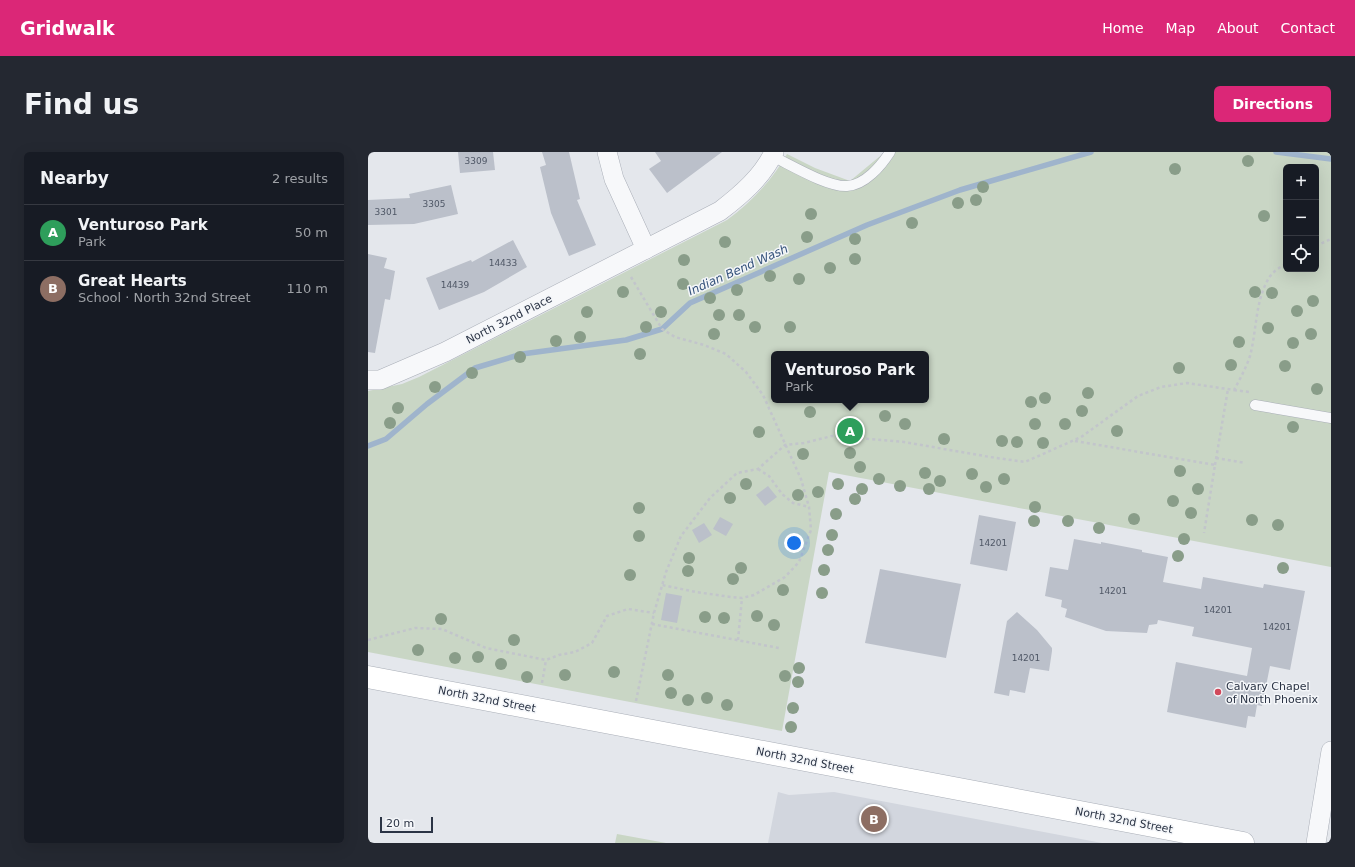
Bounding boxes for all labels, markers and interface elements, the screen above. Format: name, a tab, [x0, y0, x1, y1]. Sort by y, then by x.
text: Gridwalk	[20, 17, 115, 39]
text: Home	[1102, 20, 1144, 36]
text: Map	[1166, 20, 1195, 36]
text: About	[1217, 20, 1259, 36]
text: Contact	[1281, 20, 1335, 36]
button: Directions	[1214, 86, 1331, 122]
text: Find us	[24, 88, 139, 121]
house number: 3309	[465, 156, 488, 166]
map controls	[1283, 164, 1319, 272]
button: +	[1283, 164, 1319, 200]
text: Nearby	[40, 168, 109, 188]
text: 2 results	[272, 171, 328, 186]
house number: 3305	[423, 199, 445, 209]
button: −	[1283, 200, 1319, 236]
house number: 3301	[375, 207, 397, 217]
text: Venturoso Park	[78, 216, 208, 234]
text: A	[48, 225, 58, 240]
text: 50 m	[295, 225, 328, 240]
text: Park	[78, 234, 106, 249]
button: locate	[1283, 236, 1319, 272]
water label: Indian Bend Wash	[686, 242, 790, 298]
house number: 14433	[489, 258, 517, 268]
text: Great Hearts	[78, 272, 187, 290]
house number: 14439	[441, 280, 470, 290]
text: B	[48, 281, 58, 296]
text: 110 m	[286, 281, 328, 296]
text: School · North 32nd Street	[78, 290, 251, 305]
street label: North 32nd Place	[464, 292, 555, 347]
popup	[771, 351, 929, 403]
text: Venturoso Park	[785, 361, 915, 379]
text: Park	[785, 379, 813, 394]
pin: A	[837, 416, 863, 446]
your location	[784, 533, 804, 553]
house number: 14201	[979, 538, 1007, 548]
house number: 14201	[1099, 586, 1127, 596]
house number: 14201	[1204, 605, 1232, 615]
house number: 14201	[1263, 622, 1291, 632]
house number: 14201	[1012, 653, 1040, 663]
place label: Calvary Chapel of North Phoenix	[1226, 680, 1318, 706]
street label: North 32nd Street	[437, 684, 537, 715]
marker: Calvary Chapel of North Phoenix	[1213, 687, 1223, 697]
street label: North 32nd Street	[755, 745, 855, 776]
pin: B	[861, 804, 887, 834]
street label: North 32nd Street	[1074, 805, 1174, 836]
scale bar	[380, 815, 433, 834]
text: 20 m	[386, 817, 414, 830]

